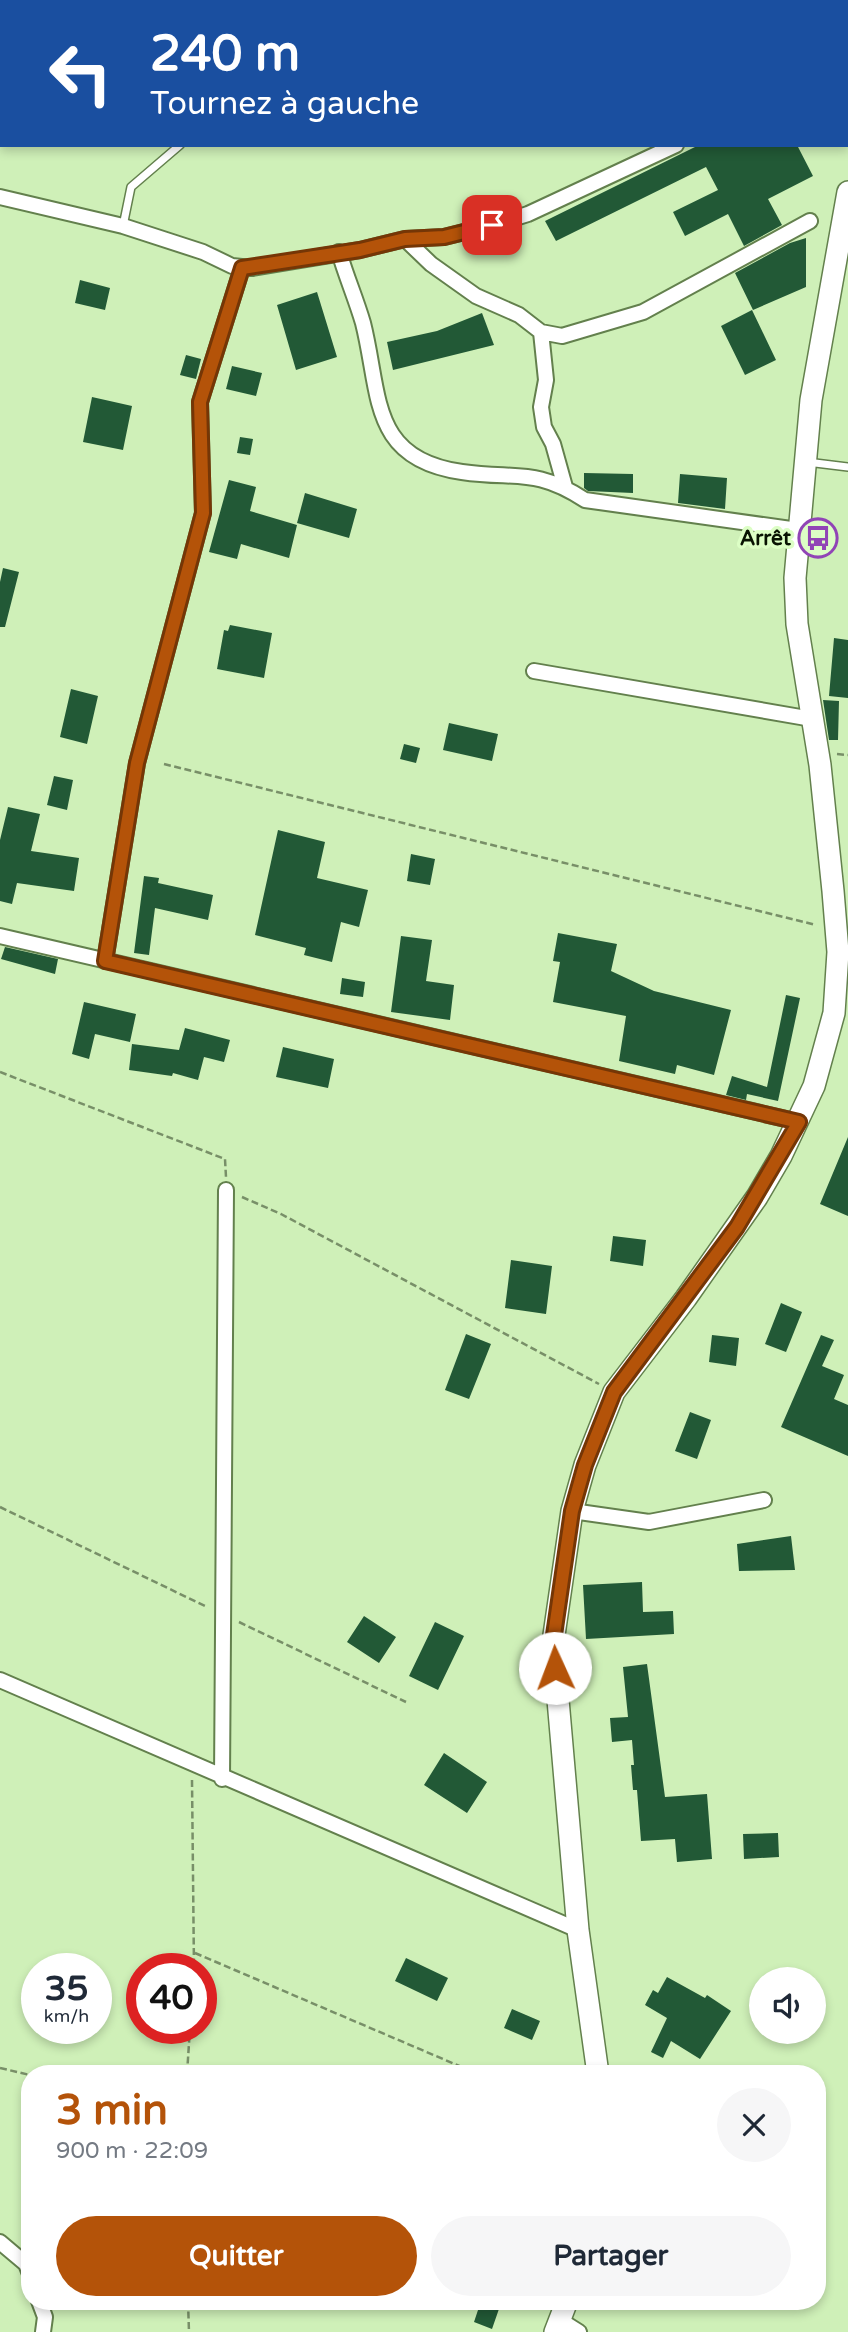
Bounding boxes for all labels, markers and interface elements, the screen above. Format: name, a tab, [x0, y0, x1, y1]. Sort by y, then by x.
text: 240 m	[150, 25, 300, 84]
icon: left	[35, 28, 126, 119]
text: Tournez à gauche	[150, 85, 419, 123]
pin	[462, 195, 522, 255]
icon: arrive	[473, 206, 511, 244]
bus stop icon: Arrêt	[797, 517, 839, 559]
place label: Arrêt	[740, 526, 791, 551]
position arrow	[518, 1631, 592, 1705]
speed limit sign: 40	[126, 1953, 217, 2044]
map controls	[749, 1967, 826, 2044]
button: sound	[749, 1967, 826, 2044]
text: 35	[45, 1968, 88, 2010]
text: km/h	[44, 2005, 89, 2027]
text: 3 min	[56, 2085, 168, 2136]
button: close	[717, 2088, 791, 2162]
text: 900 m · 22:09	[56, 2137, 208, 2165]
button: Quitter	[56, 2216, 417, 2296]
button: Partager	[431, 2216, 791, 2296]

